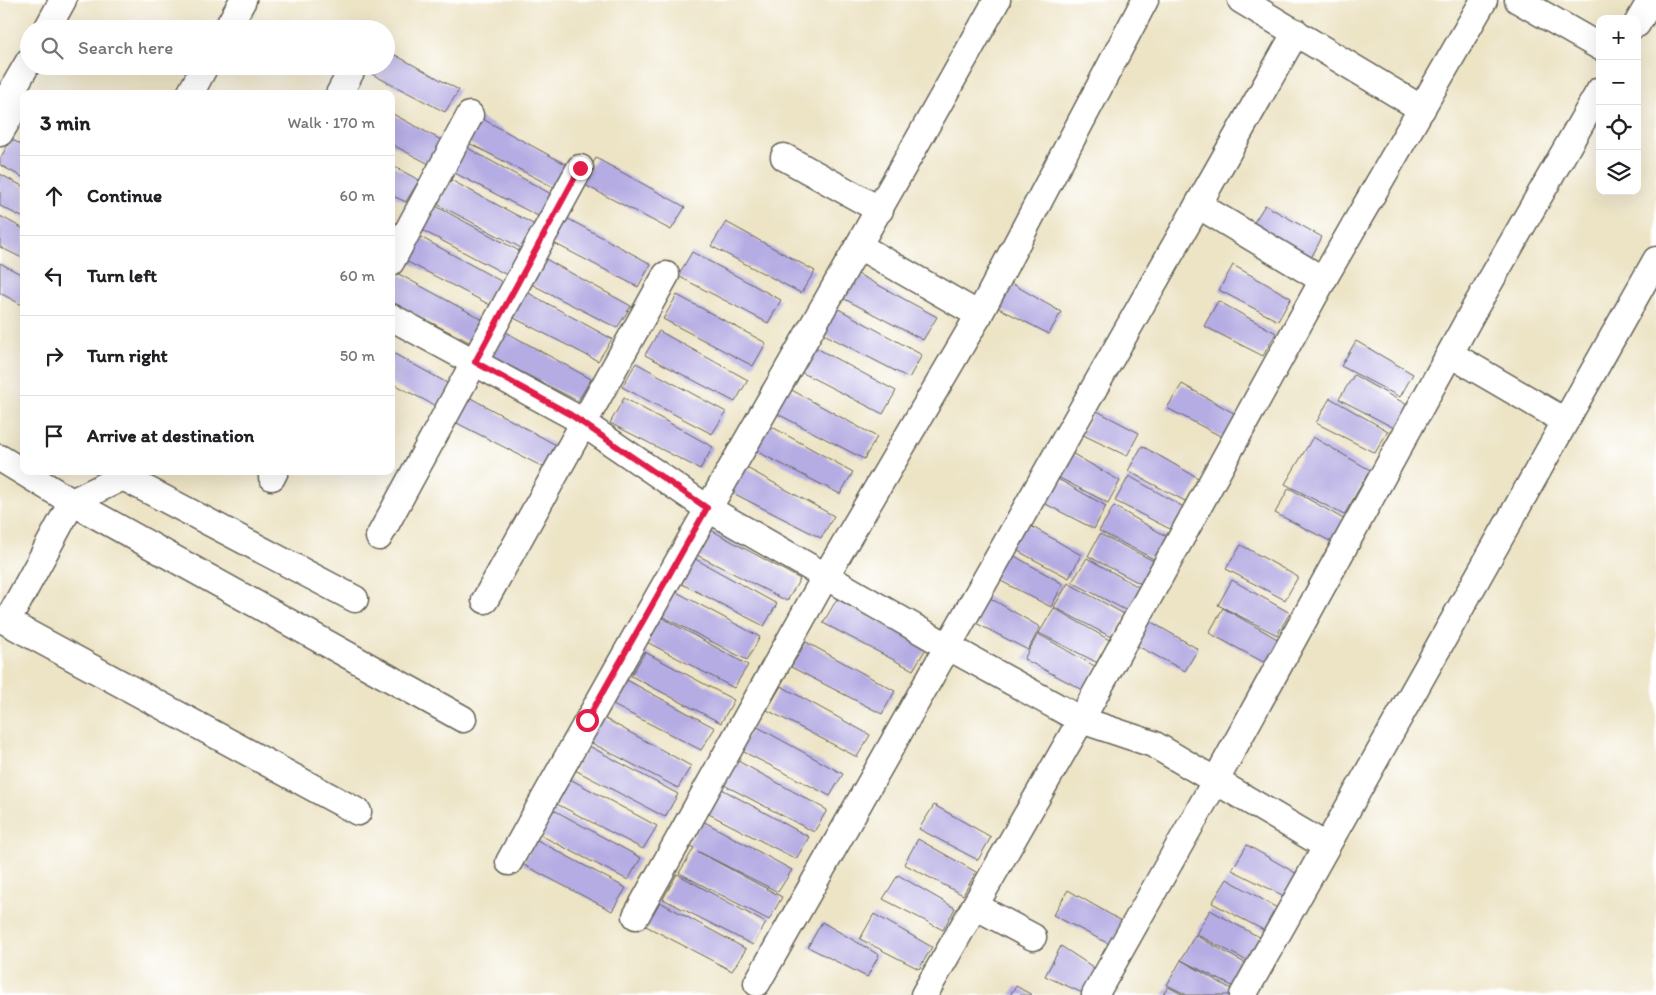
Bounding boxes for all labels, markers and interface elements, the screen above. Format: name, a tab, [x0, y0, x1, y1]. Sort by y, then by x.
map controls	[1596, 15, 1641, 195]
button: +	[1596, 15, 1641, 60]
search box	[20, 20, 395, 75]
icon: search	[38, 34, 66, 62]
text: Search here	[78, 36, 173, 59]
button: −	[1596, 60, 1641, 105]
button: locate	[1596, 105, 1641, 150]
text: 3 min	[40, 110, 90, 135]
text: Walk · 170 m	[288, 113, 375, 132]
button: layers	[1596, 150, 1641, 195]
route end	[569, 157, 592, 180]
icon: ahead	[40, 182, 68, 210]
text: Continue	[87, 184, 162, 207]
text: 60 m	[340, 186, 375, 205]
icon: left	[40, 262, 68, 290]
text: Turn left	[87, 264, 157, 287]
text: 60 m	[340, 266, 375, 285]
icon: right	[40, 342, 68, 370]
text: Turn right	[87, 344, 168, 367]
text: 50 m	[340, 346, 375, 365]
icon: arrive	[40, 422, 68, 450]
text: Arrive at destination	[87, 424, 254, 447]
route start	[576, 709, 599, 732]

